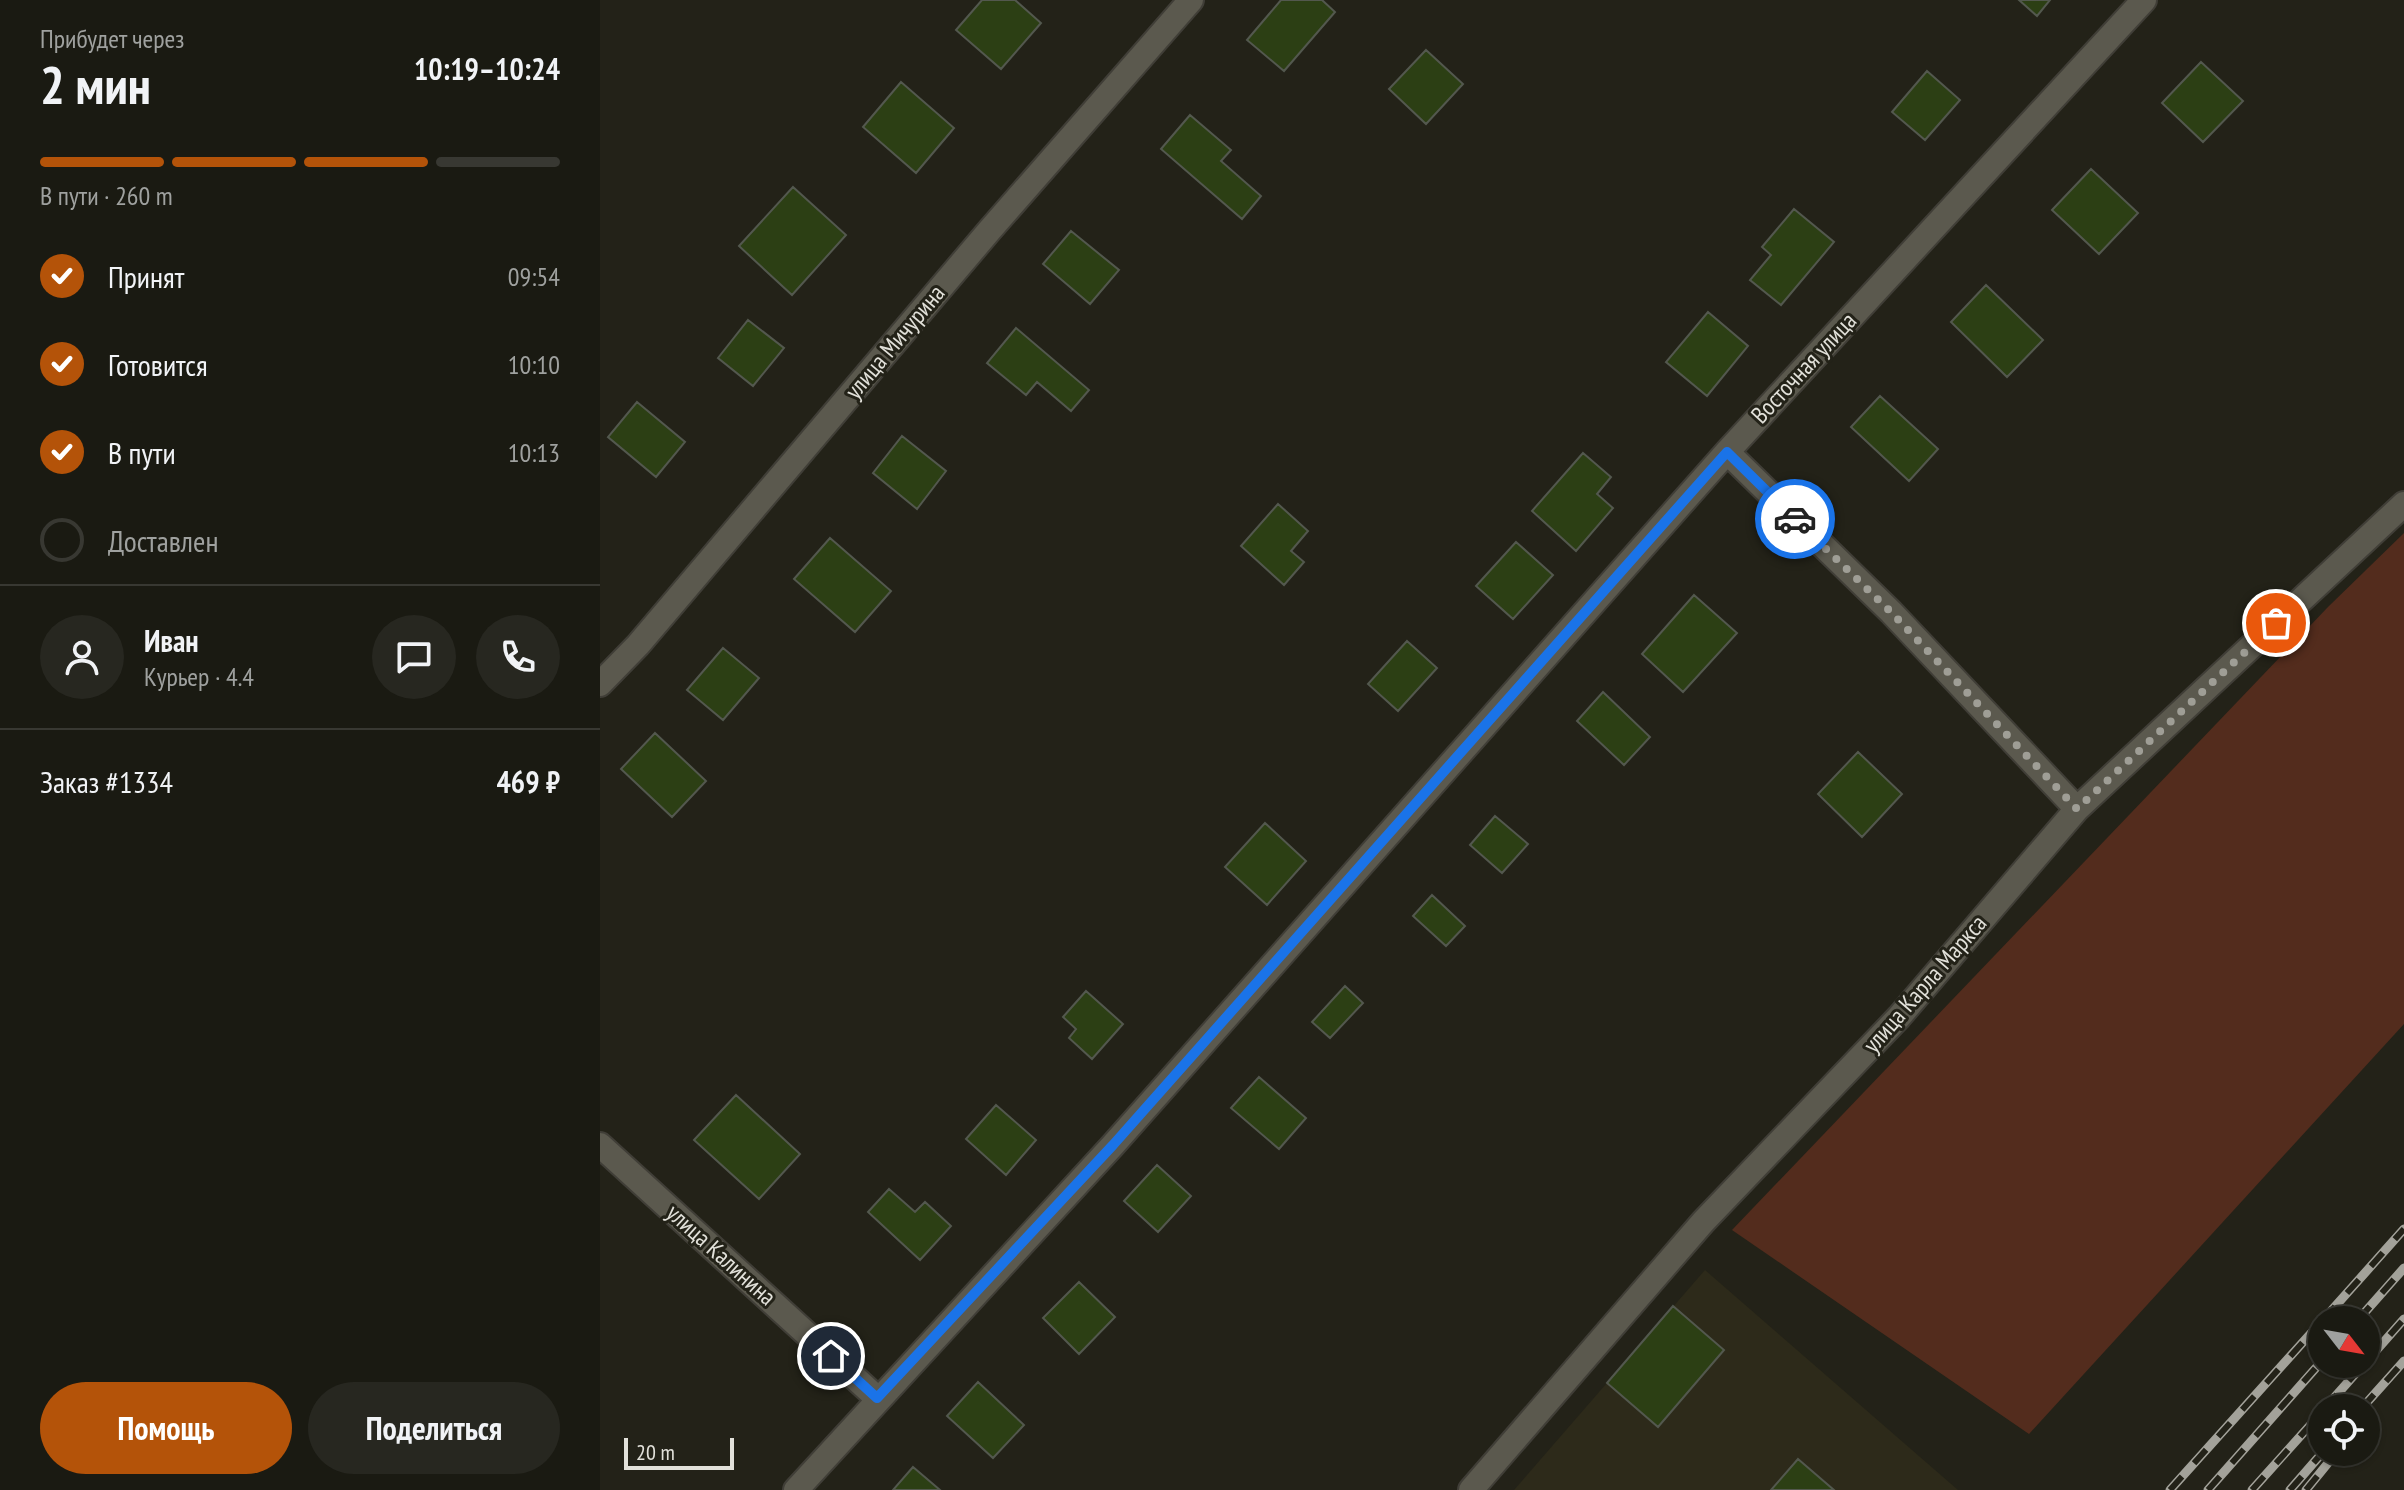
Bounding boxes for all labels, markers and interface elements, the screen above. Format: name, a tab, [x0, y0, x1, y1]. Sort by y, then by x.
text: Прибудет через	[40, 22, 184, 55]
text: 10:19–10:24	[414, 49, 560, 88]
text: 2 мин	[40, 51, 151, 118]
text: В пути · 260 m	[40, 179, 173, 212]
icon: check	[40, 254, 84, 298]
text: Принят	[108, 257, 184, 296]
text: 09:54	[508, 260, 560, 293]
street label: улица Мичурина	[838, 278, 951, 405]
street label: Восточная улица	[1744, 306, 1863, 430]
icon: check	[40, 342, 84, 386]
text: Готовится	[108, 345, 208, 384]
text: 10:10	[508, 348, 560, 381]
icon: check	[40, 430, 84, 474]
text: В пути	[108, 433, 176, 472]
text: 10:13	[508, 436, 560, 469]
courier	[1755, 479, 1835, 559]
icon: car	[1773, 497, 1817, 541]
text: Доставлен	[108, 521, 218, 560]
pin	[2242, 589, 2310, 657]
icon: bag	[2254, 601, 2298, 645]
button: person	[40, 615, 124, 699]
button: chat	[372, 615, 456, 699]
button: phone	[476, 615, 560, 699]
text: Иван	[144, 621, 199, 660]
text: Курьер · 4.4	[144, 660, 254, 693]
text: Заказ #1334	[40, 762, 173, 801]
text: 469 ₽	[496, 762, 560, 801]
street label: улица Карла Маркса	[1856, 908, 1993, 1059]
street label: улица Калинина	[660, 1197, 783, 1312]
north arrow	[2308, 1306, 2380, 1378]
map controls	[2308, 1306, 2380, 1466]
pin	[797, 1322, 865, 1390]
icon: home	[809, 1334, 853, 1378]
button: Помощь	[40, 1382, 292, 1474]
button: Поделиться	[308, 1382, 560, 1474]
button: locate	[2308, 1394, 2380, 1466]
scale bar	[624, 1434, 734, 1470]
text: 20 m	[636, 1438, 675, 1466]

